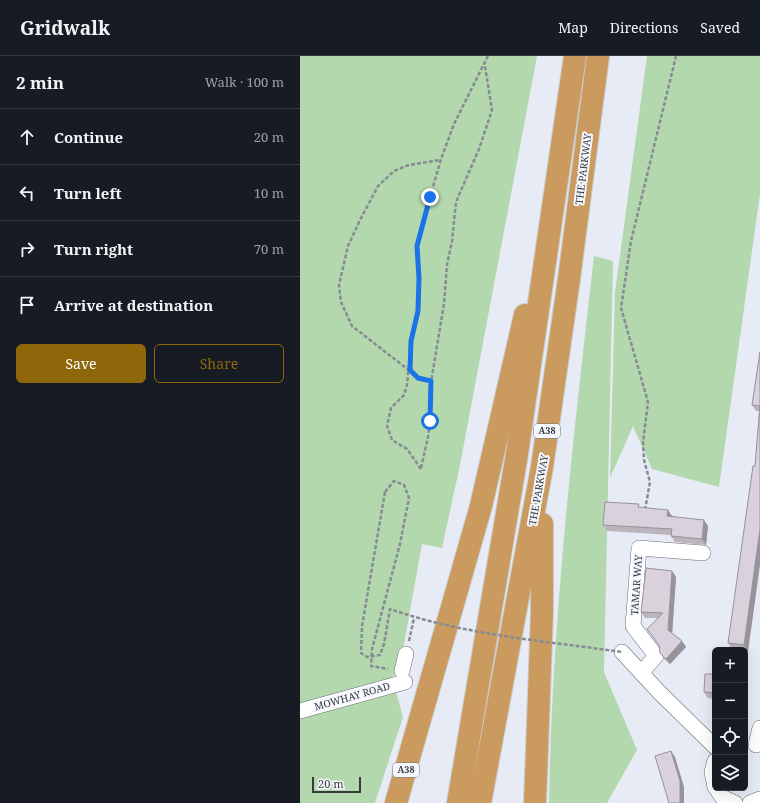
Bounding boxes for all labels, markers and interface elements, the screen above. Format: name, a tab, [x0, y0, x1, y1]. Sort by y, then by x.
text: Gridwalk	[20, 15, 110, 41]
text: Map	[558, 18, 588, 37]
text: Directions	[610, 18, 678, 37]
text: Saved	[700, 18, 740, 37]
text: 2 min	[16, 71, 64, 94]
text: Walk · 100 m	[205, 73, 284, 91]
icon: ahead	[16, 126, 38, 148]
text: Continue	[54, 127, 123, 147]
text: 20 m	[254, 128, 284, 146]
street label: THE PARKWAY	[572, 132, 594, 205]
icon: left	[16, 182, 38, 204]
text: Turn left	[54, 183, 122, 203]
text: 10 m	[254, 184, 284, 202]
route end	[421, 188, 439, 206]
icon: right	[16, 238, 38, 260]
text: Turn right	[54, 239, 133, 259]
text: 70 m	[254, 240, 284, 258]
icon: arrive	[16, 294, 38, 316]
text: Arrive at destination	[54, 295, 213, 315]
button: Save	[16, 344, 146, 383]
button: Share	[154, 344, 284, 383]
route start	[421, 412, 439, 430]
road number: A38	[534, 424, 560, 438]
street label: THE PARKWAY	[525, 453, 551, 526]
street label: TAMAR WAY	[627, 554, 645, 616]
map controls	[712, 647, 748, 791]
button: +	[712, 647, 748, 683]
street label: MOWHAY ROAD	[313, 679, 391, 713]
button: −	[712, 683, 748, 719]
button: locate	[712, 719, 748, 755]
button: layers	[712, 755, 748, 791]
road number: A38	[393, 763, 419, 777]
scale bar	[312, 775, 361, 794]
text: 20 m	[318, 776, 344, 791]

